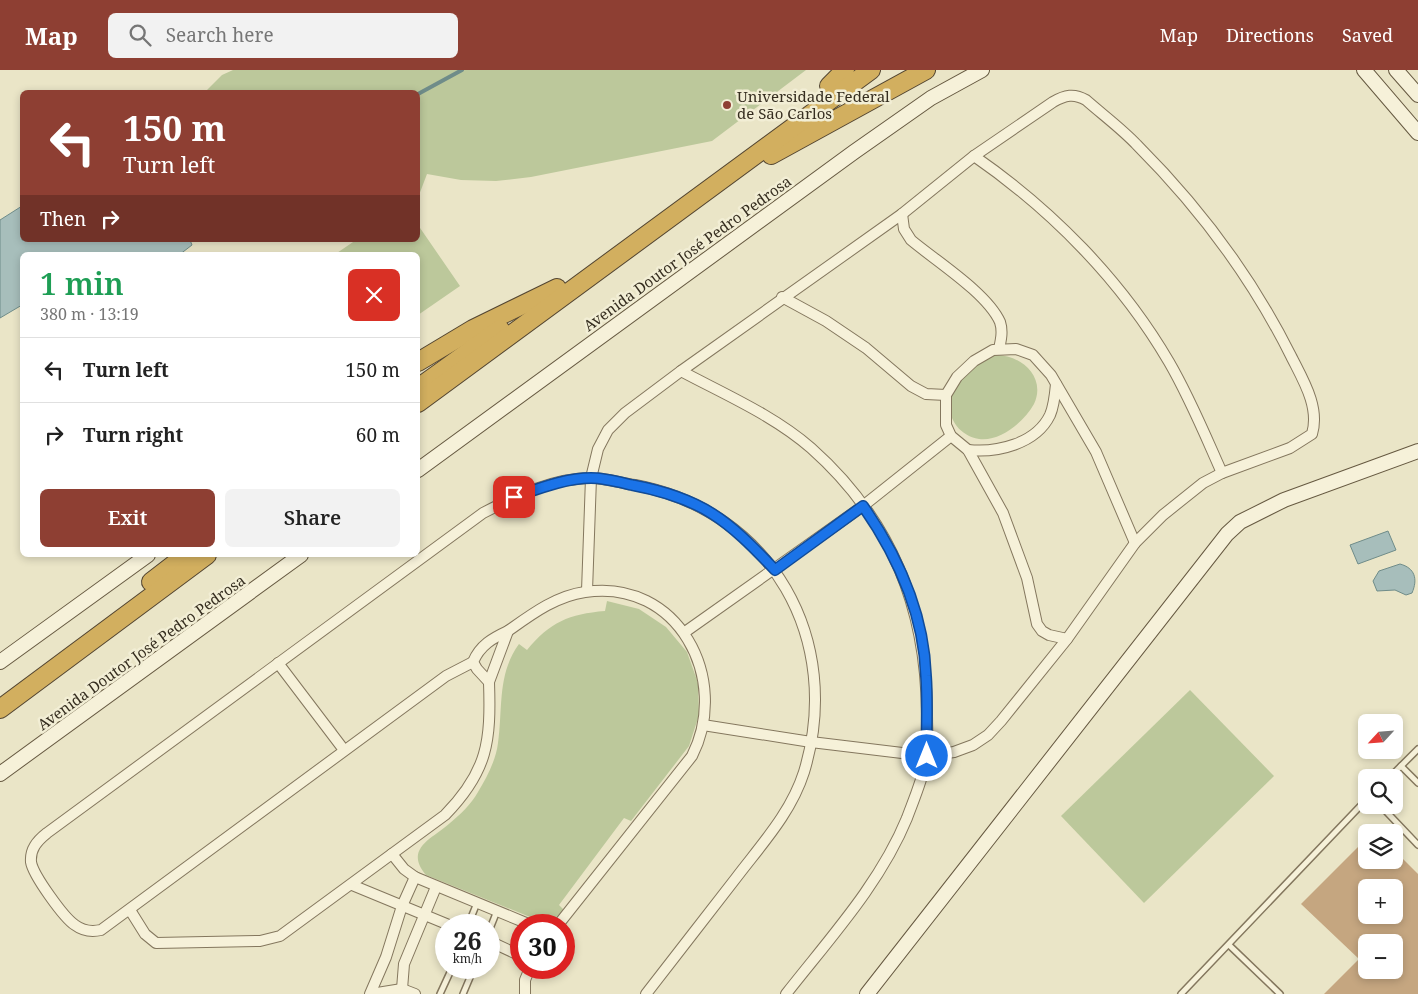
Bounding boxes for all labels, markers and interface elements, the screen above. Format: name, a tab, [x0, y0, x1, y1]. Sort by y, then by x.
search box	[108, 13, 458, 58]
text: Map	[25, 19, 78, 52]
icon: search	[126, 21, 154, 49]
text: Search here	[166, 22, 274, 48]
text: Map	[1160, 23, 1198, 47]
text: Directions	[1226, 23, 1314, 47]
text: Saved	[1342, 23, 1393, 47]
place label: Universidade Federal de São Carlos	[737, 86, 890, 123]
marker: Universidade Federal de São Carlos	[721, 99, 733, 111]
text: 150 m	[123, 104, 226, 151]
icon: left	[40, 110, 105, 175]
text: Turn left	[123, 149, 215, 179]
street label: Avenida Doutor José Pedro Pedrosa	[579, 171, 795, 335]
icon: right	[96, 205, 124, 233]
text: Then	[40, 206, 86, 232]
text: 1 min	[40, 263, 124, 304]
button: close	[348, 269, 400, 321]
text: 380 m · 13:19	[40, 303, 139, 325]
icon: left	[40, 356, 68, 384]
text: Turn left	[83, 357, 169, 383]
text: 150 m	[345, 357, 400, 383]
icon: right	[40, 421, 68, 449]
text: Turn right	[83, 422, 183, 448]
text: 60 m	[356, 422, 400, 448]
pin	[493, 476, 535, 518]
icon: arrive	[500, 483, 528, 511]
button: Exit	[40, 489, 215, 547]
button: Share	[225, 489, 400, 547]
street label: Avenida Doutor José Pedro Pedrosa	[33, 570, 249, 734]
north arrow	[1358, 714, 1402, 759]
map controls	[1358, 714, 1403, 979]
position arrow	[900, 729, 952, 781]
button: search	[1358, 769, 1403, 814]
button: layers	[1358, 824, 1403, 869]
button: +	[1358, 879, 1403, 924]
speed limit sign: 30	[510, 914, 575, 979]
text: 26	[453, 923, 482, 957]
button: −	[1358, 934, 1403, 979]
text: km/h	[453, 950, 482, 967]

